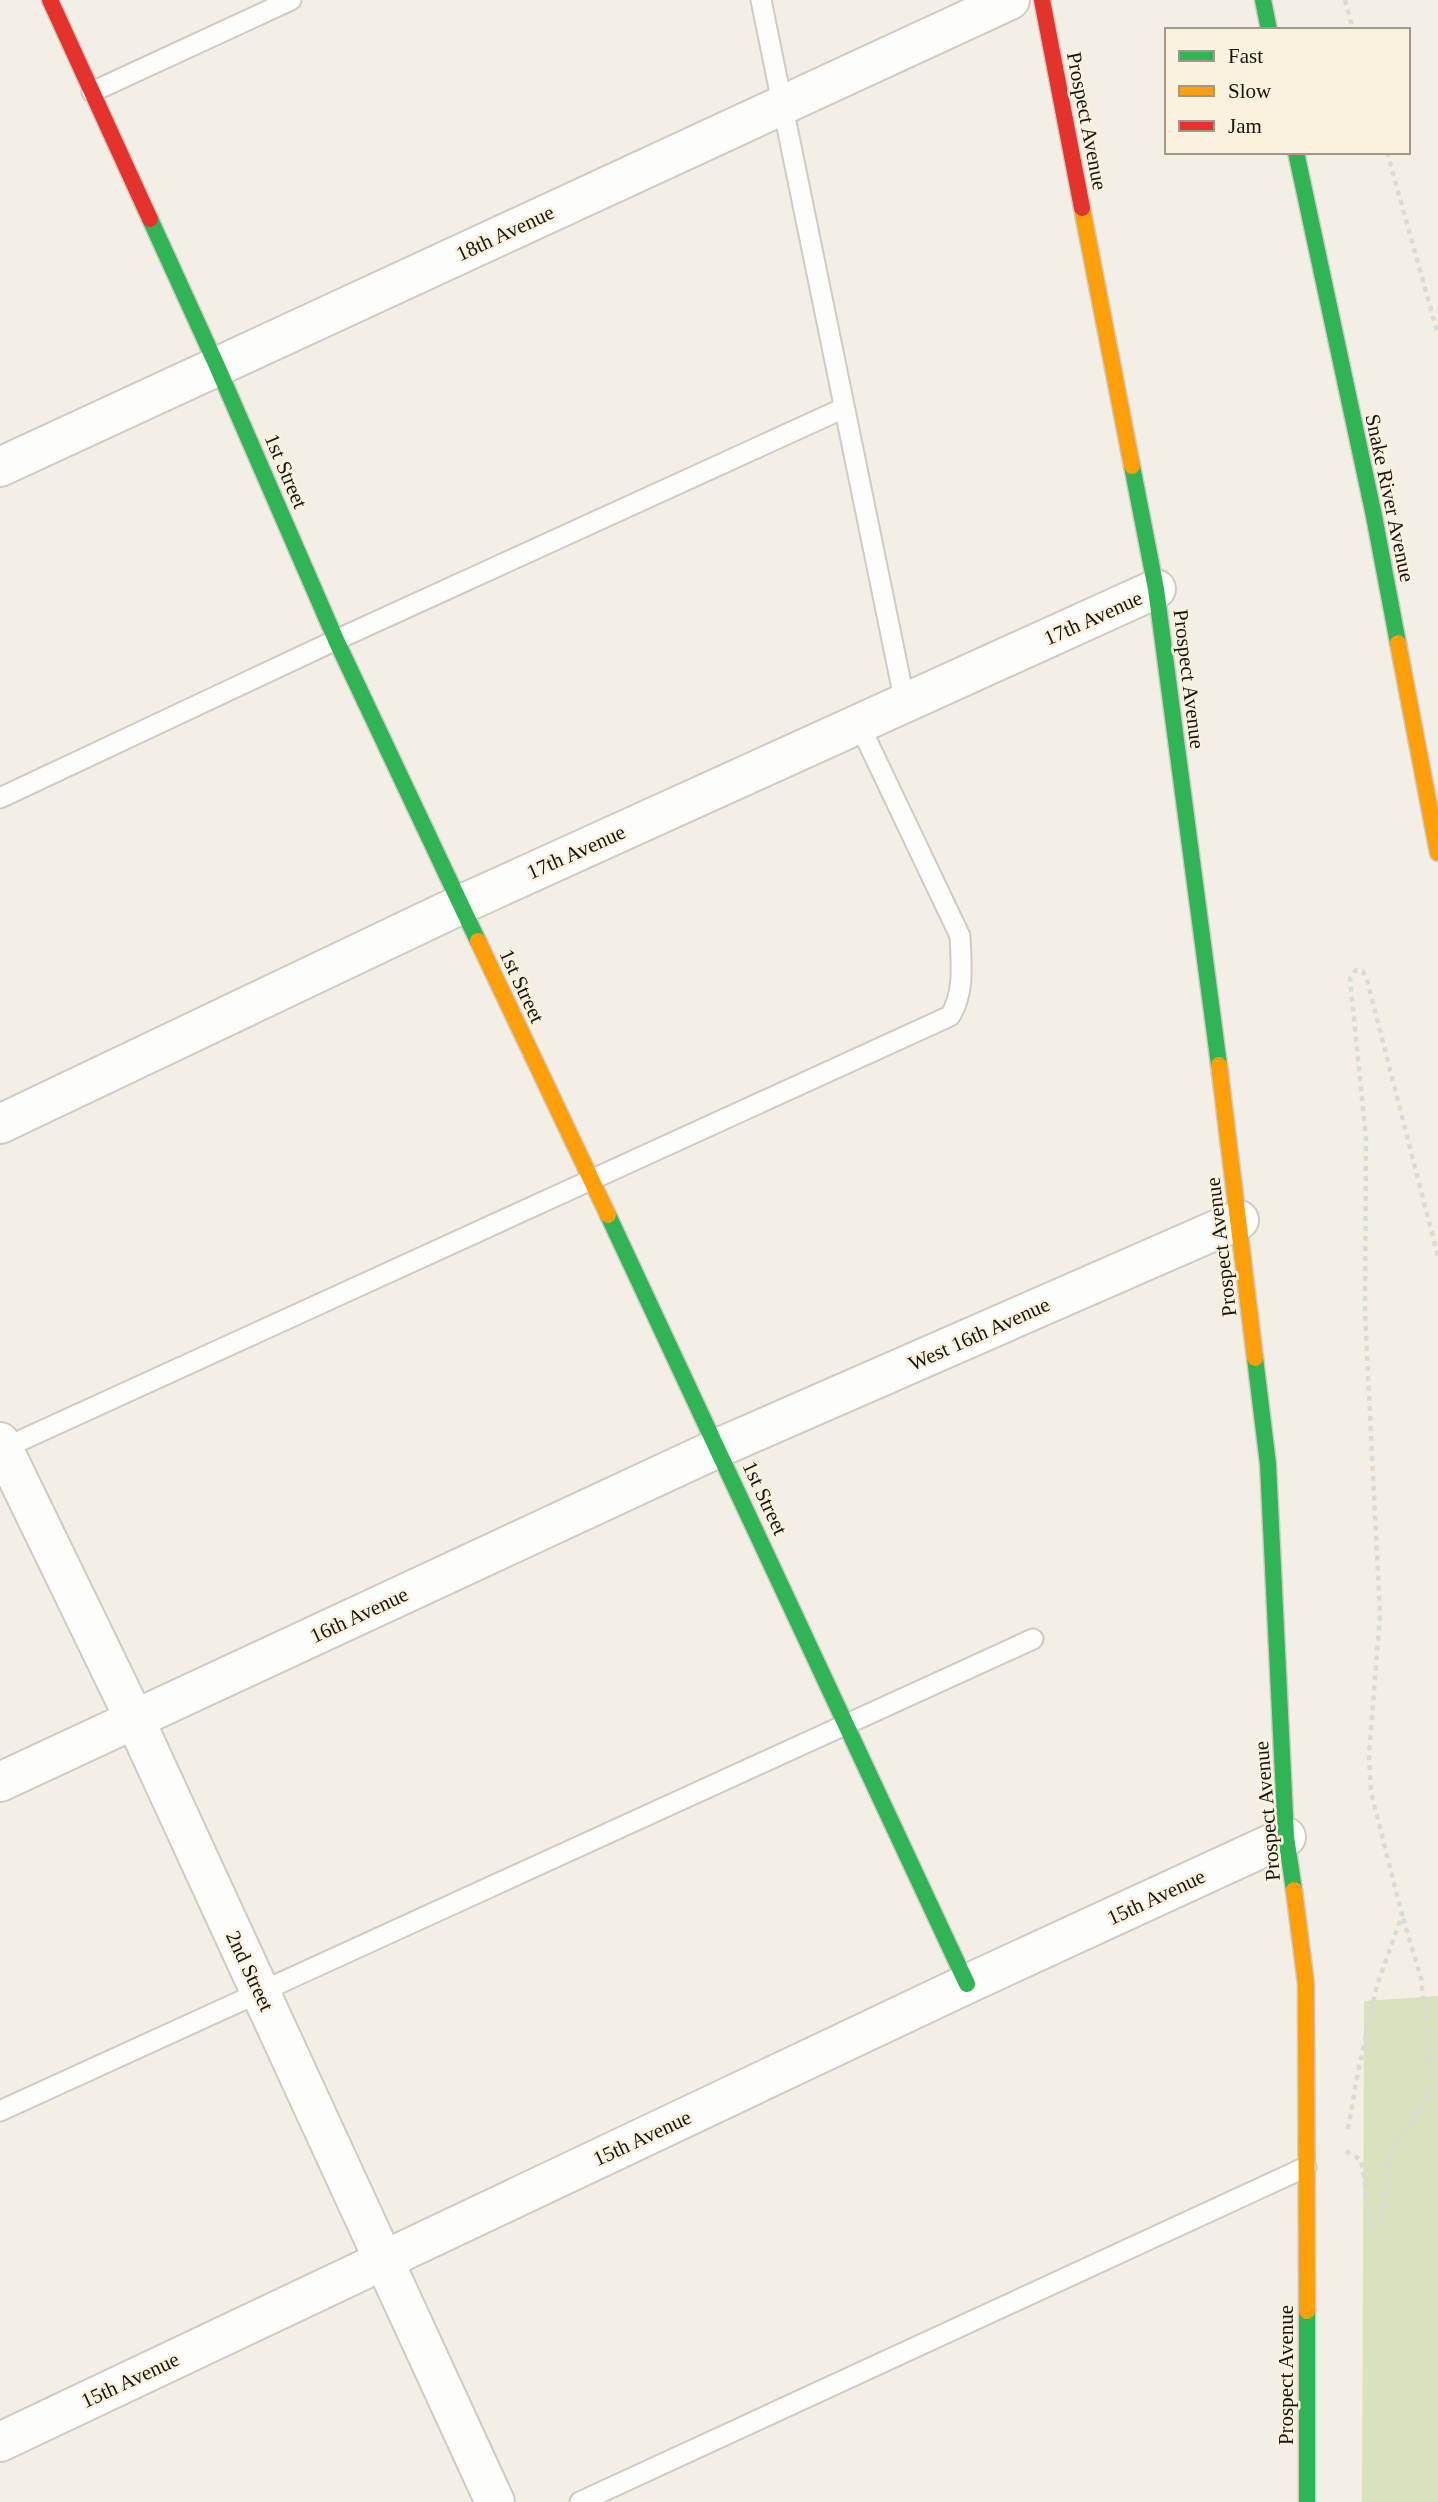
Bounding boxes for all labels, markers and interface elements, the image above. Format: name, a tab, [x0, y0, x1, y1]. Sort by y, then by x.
legend	[1165, 28, 1410, 154]
text: Fast	[1228, 44, 1263, 68]
street label: Prospect Avenue	[1062, 50, 1112, 192]
text: Slow	[1228, 79, 1272, 103]
text: Jam	[1228, 114, 1262, 138]
street label: 18th Avenue	[452, 200, 558, 266]
street label: Snake River Avenue	[1360, 412, 1420, 584]
street label: 1st Street	[260, 430, 312, 512]
street label: 17th Avenue	[1040, 586, 1146, 650]
street label: Prospect Avenue	[1169, 608, 1209, 750]
street label: 17th Avenue	[523, 820, 629, 884]
street label: 1st Street	[494, 945, 550, 1027]
street label: Prospect Avenue	[1201, 1176, 1241, 1318]
street label: West 16th Avenue	[905, 1292, 1053, 1376]
street label: 1st Street	[737, 1457, 793, 1539]
street label: 16th Avenue	[306, 1582, 412, 1648]
street label: Prospect Avenue	[1249, 1740, 1285, 1882]
street label: 15th Avenue	[1103, 1864, 1209, 1930]
street label: 2nd Street	[221, 1927, 279, 2015]
street label: 15th Avenue	[589, 2105, 695, 2171]
street label: Prospect Avenue	[1274, 2305, 1298, 2445]
street label: 15th Avenue	[77, 2347, 183, 2413]

